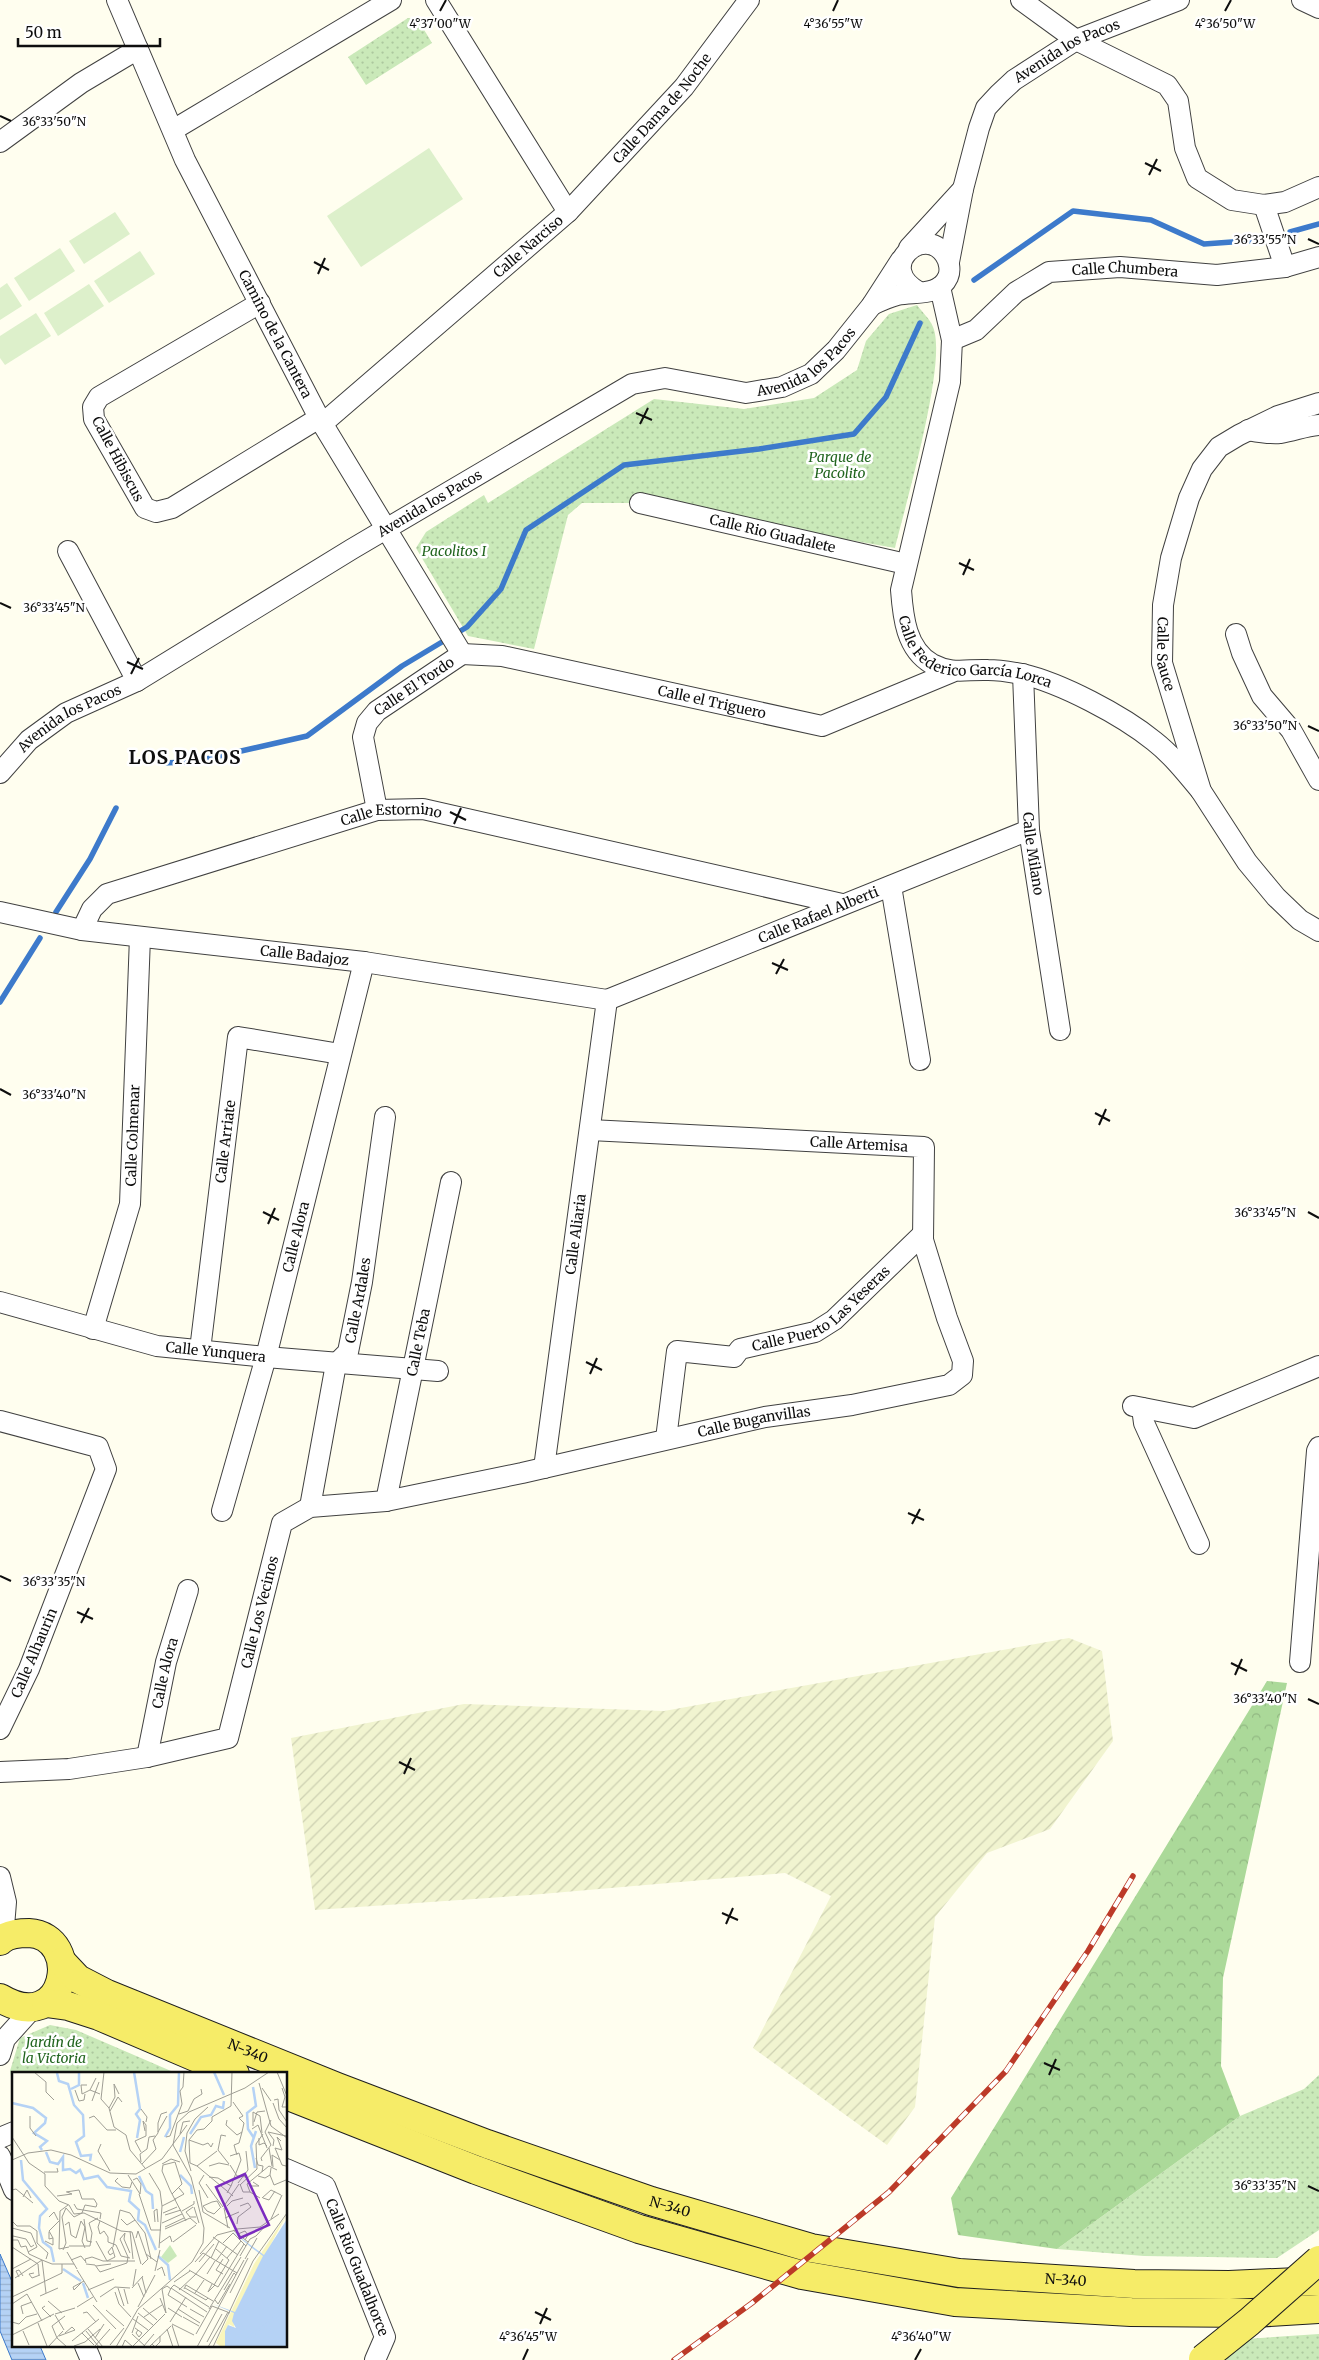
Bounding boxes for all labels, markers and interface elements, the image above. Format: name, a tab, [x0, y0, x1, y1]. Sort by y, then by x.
scale bar	[18, 15, 160, 47]
street label: Avenida los Pacos	[1010, 15, 1122, 87]
text: 4°37'00"W	[409, 16, 472, 31]
text: 4°36'55"W	[803, 16, 864, 31]
text: 4°36'50"W	[1195, 16, 1256, 31]
text: 50 m	[25, 23, 62, 42]
street label: Calle Dama de Noche	[609, 50, 715, 167]
text: 36°33'50"N	[22, 114, 87, 129]
street label: Calle Narciso	[489, 211, 567, 282]
text: 36°33'55"N	[1234, 232, 1297, 247]
street label: Calle Chumbera	[1071, 258, 1179, 281]
street label: Camino de la Cantera	[235, 267, 316, 402]
street label: Avenida los Pacos	[754, 324, 860, 400]
street label: Calle Hibiscus	[88, 413, 148, 505]
park label: Parque de Pacolito	[809, 448, 871, 482]
street label: Avenida los Pacos	[373, 465, 485, 542]
street label: Calle Rio Guadalete	[708, 510, 837, 557]
park label: Pacolitos I	[422, 542, 486, 560]
text: 36°33'45"N	[23, 600, 86, 615]
street label: Calle Federico García Lorca	[895, 614, 1055, 692]
street label: Calle Sauce	[1153, 617, 1179, 693]
street label: Calle El Tordo	[370, 653, 458, 720]
street label: Avenida los Pacos	[13, 680, 124, 757]
street label: Calle el Triguero	[656, 681, 768, 723]
text: 36°33'50"N	[1233, 718, 1298, 733]
district label: LOS PACOS	[128, 745, 242, 769]
street label: Calle Estornino	[338, 800, 444, 830]
street label: Calle Milano	[1019, 812, 1048, 896]
street label: Calle Rafael Alberti	[756, 882, 882, 947]
street label: Calle Badajoz	[259, 941, 350, 969]
street label: Calle Colmenar	[122, 1084, 143, 1187]
text: 36°33'40"N	[22, 1087, 86, 1102]
street label: Calle Arriate	[211, 1099, 239, 1184]
street label: Calle Artemisa	[810, 1132, 909, 1156]
street label: Calle Aliaria	[561, 1192, 590, 1275]
street label: Calle Alora	[278, 1199, 313, 1274]
text: 36°33'45"N	[1234, 1205, 1297, 1220]
street label: Calle Ardales	[341, 1256, 374, 1345]
street label: Calle Puerto Las Yeseras	[750, 1262, 894, 1355]
street label: Calle Teba	[403, 1306, 434, 1378]
street label: Calle Yunquera	[165, 1338, 267, 1366]
street label: Calle Buganvillas	[696, 1402, 812, 1441]
street label: Calle Los Vecinos	[237, 1554, 282, 1670]
text: 36°33'35"N	[23, 1574, 86, 1589]
street label: Calle Alhaurin	[7, 1605, 61, 1701]
street label: Calle Alora	[148, 1635, 182, 1710]
text: 36°33'40"N	[1233, 1691, 1297, 1706]
park label: Jardín de la Victoria	[22, 2033, 86, 2067]
street label: N-340	[225, 2035, 271, 2067]
inset map	[12, 2072, 288, 2348]
text: 36°33'35"N	[1234, 2178, 1297, 2193]
street label: N-340	[647, 2192, 693, 2221]
street label: Calle Rio Guadalhorce	[322, 2196, 393, 2339]
street label: N-340	[1044, 2269, 1087, 2290]
text: 4°36'45"W	[499, 2329, 558, 2344]
text: 4°36'40"W	[891, 2329, 952, 2344]

